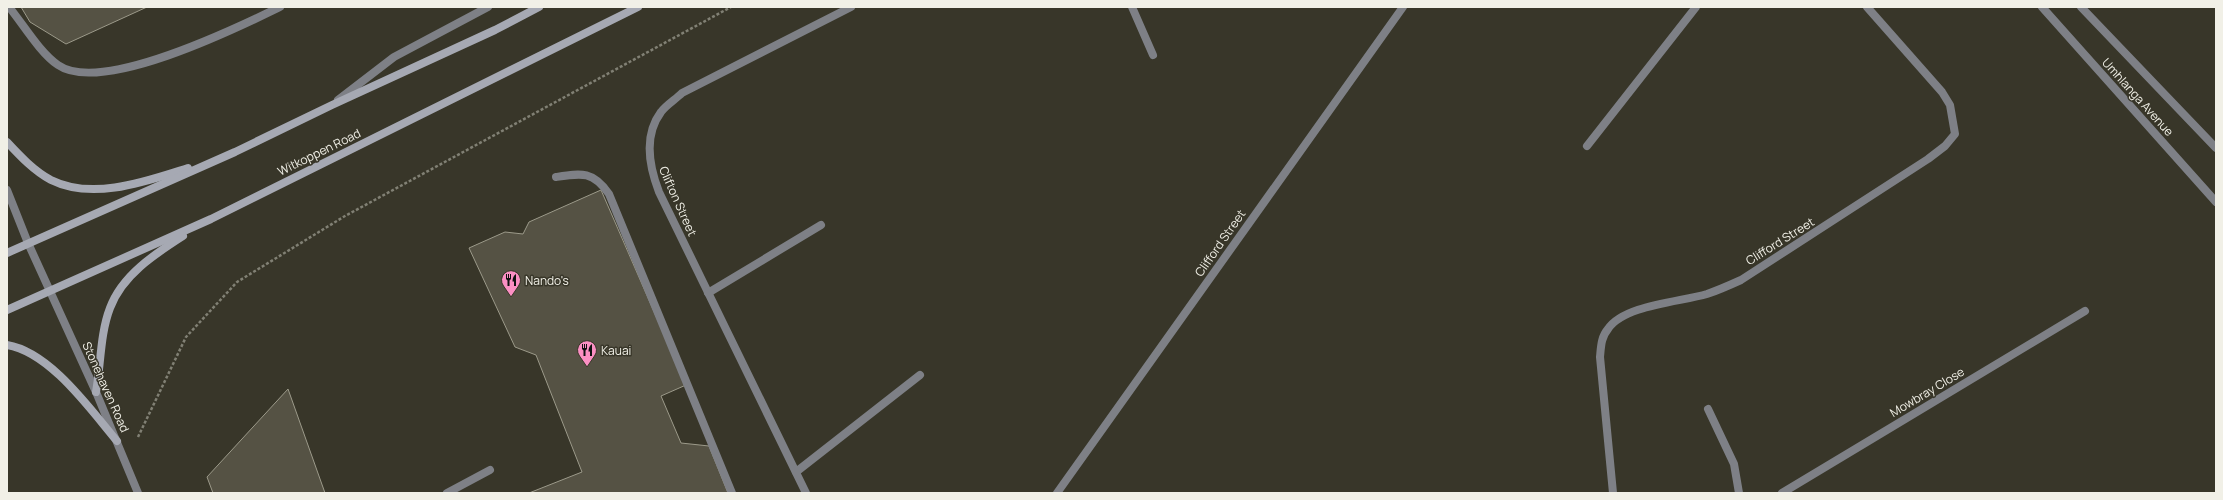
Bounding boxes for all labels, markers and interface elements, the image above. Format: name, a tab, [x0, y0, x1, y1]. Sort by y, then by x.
street label: Umhlanga Avenue	[2098, 54, 2178, 140]
street label: Witkoppen Road	[275, 125, 363, 179]
street label: Clifton Street	[655, 163, 701, 239]
street label: Clifford Street	[1191, 206, 1249, 280]
street label: Clifford Street	[1742, 213, 1818, 269]
restaurant icon: Nando's	[500, 269, 522, 297]
place label: Nando's	[525, 272, 569, 289]
street label: Stonehaven Road	[78, 339, 134, 435]
restaurant icon: Kauai	[576, 339, 598, 367]
place label: Kauai	[601, 342, 631, 359]
street label: Mowbray Close	[1887, 363, 1967, 421]

